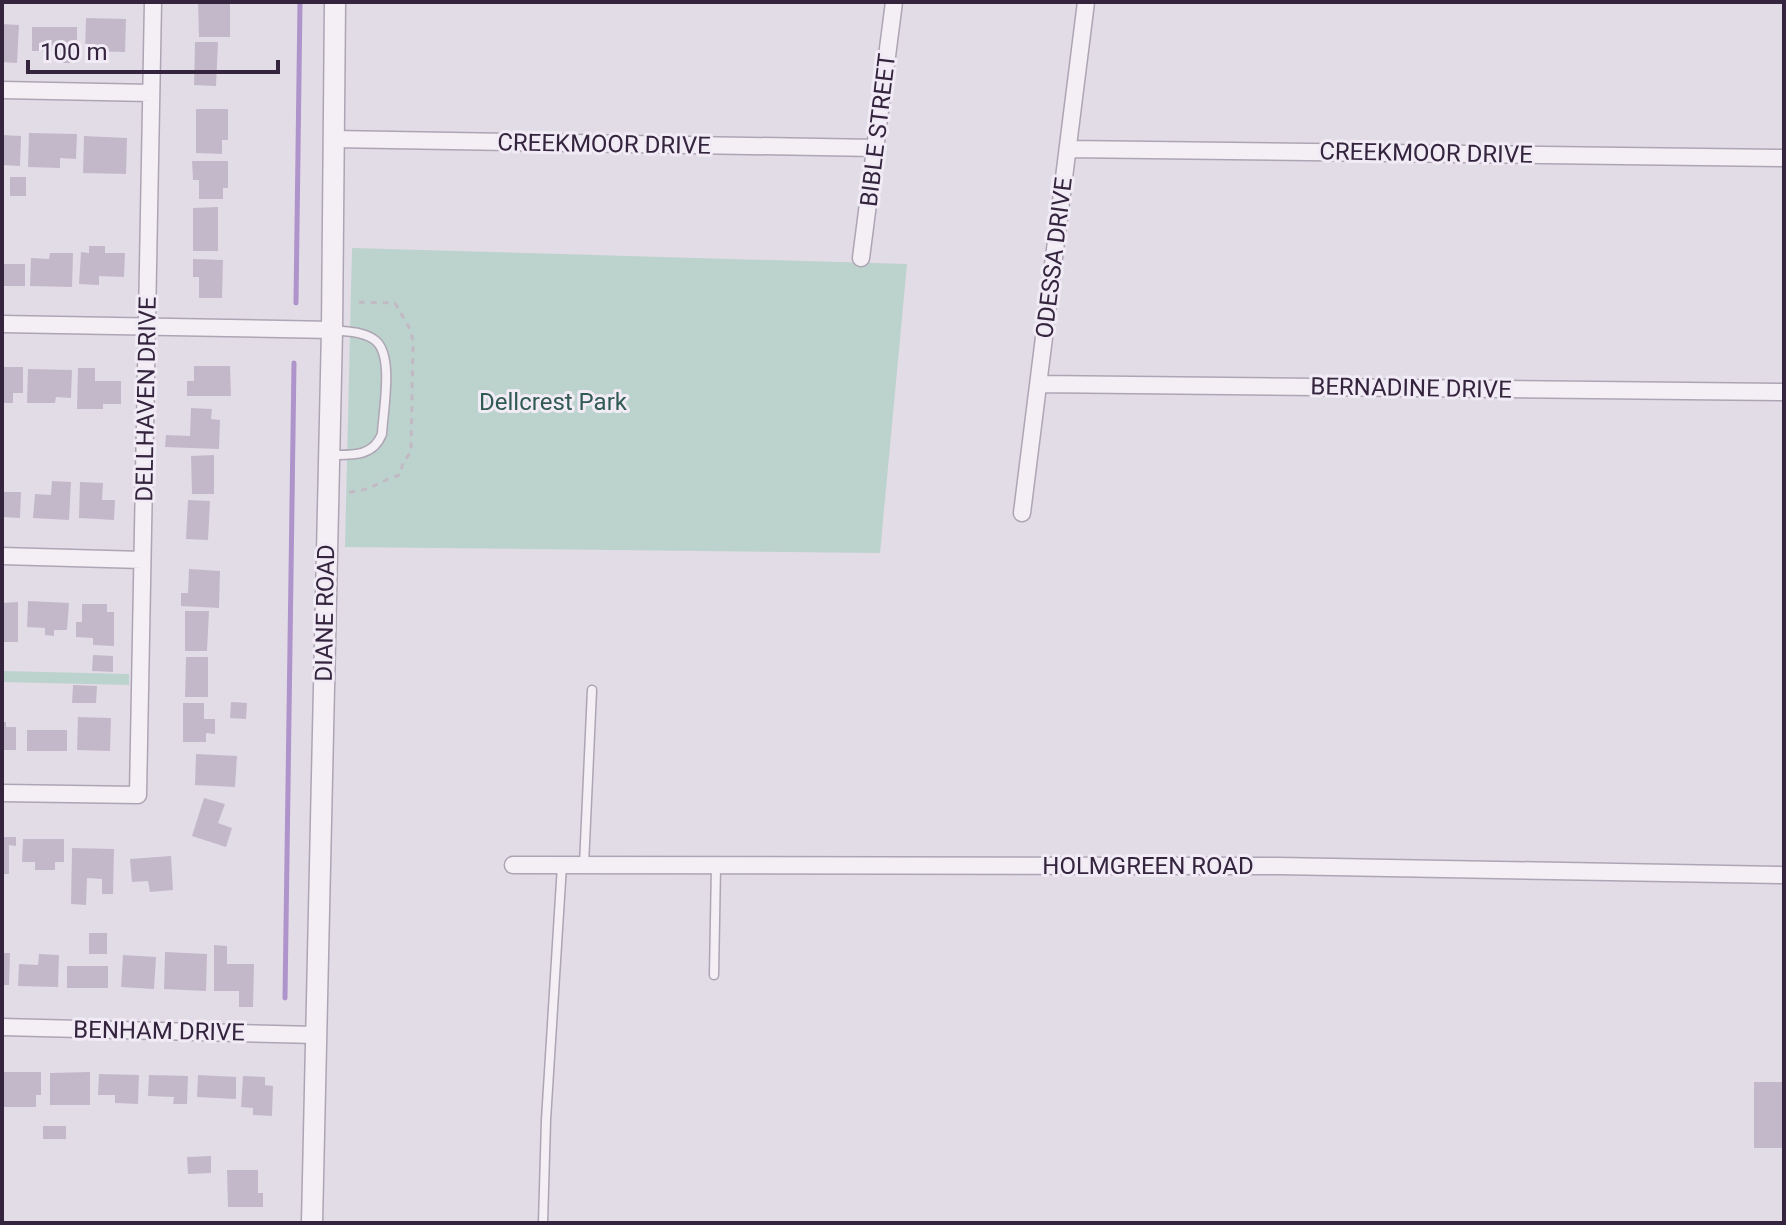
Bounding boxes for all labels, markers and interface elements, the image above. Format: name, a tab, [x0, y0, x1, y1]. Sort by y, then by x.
scale bar	[28, 24, 278, 74]
text: 100 m	[40, 38, 107, 66]
street label: BIBLE STREET	[855, 52, 901, 208]
street label: CREEKMOOR DRIVE	[497, 128, 711, 160]
street label: CREEKMOOR DRIVE	[1319, 137, 1533, 169]
street label: ODESSA DRIVE	[1030, 176, 1078, 340]
street label: DELLHAVEN DRIVE	[130, 296, 162, 502]
street label: BERNADINE DRIVE	[1310, 372, 1512, 404]
park label: Dellcrest Park	[479, 388, 628, 416]
street label: DIANE ROAD	[310, 544, 340, 682]
street label: HOLMGREEN ROAD	[1042, 852, 1254, 880]
street label: BENHAM DRIVE	[73, 1016, 245, 1046]

